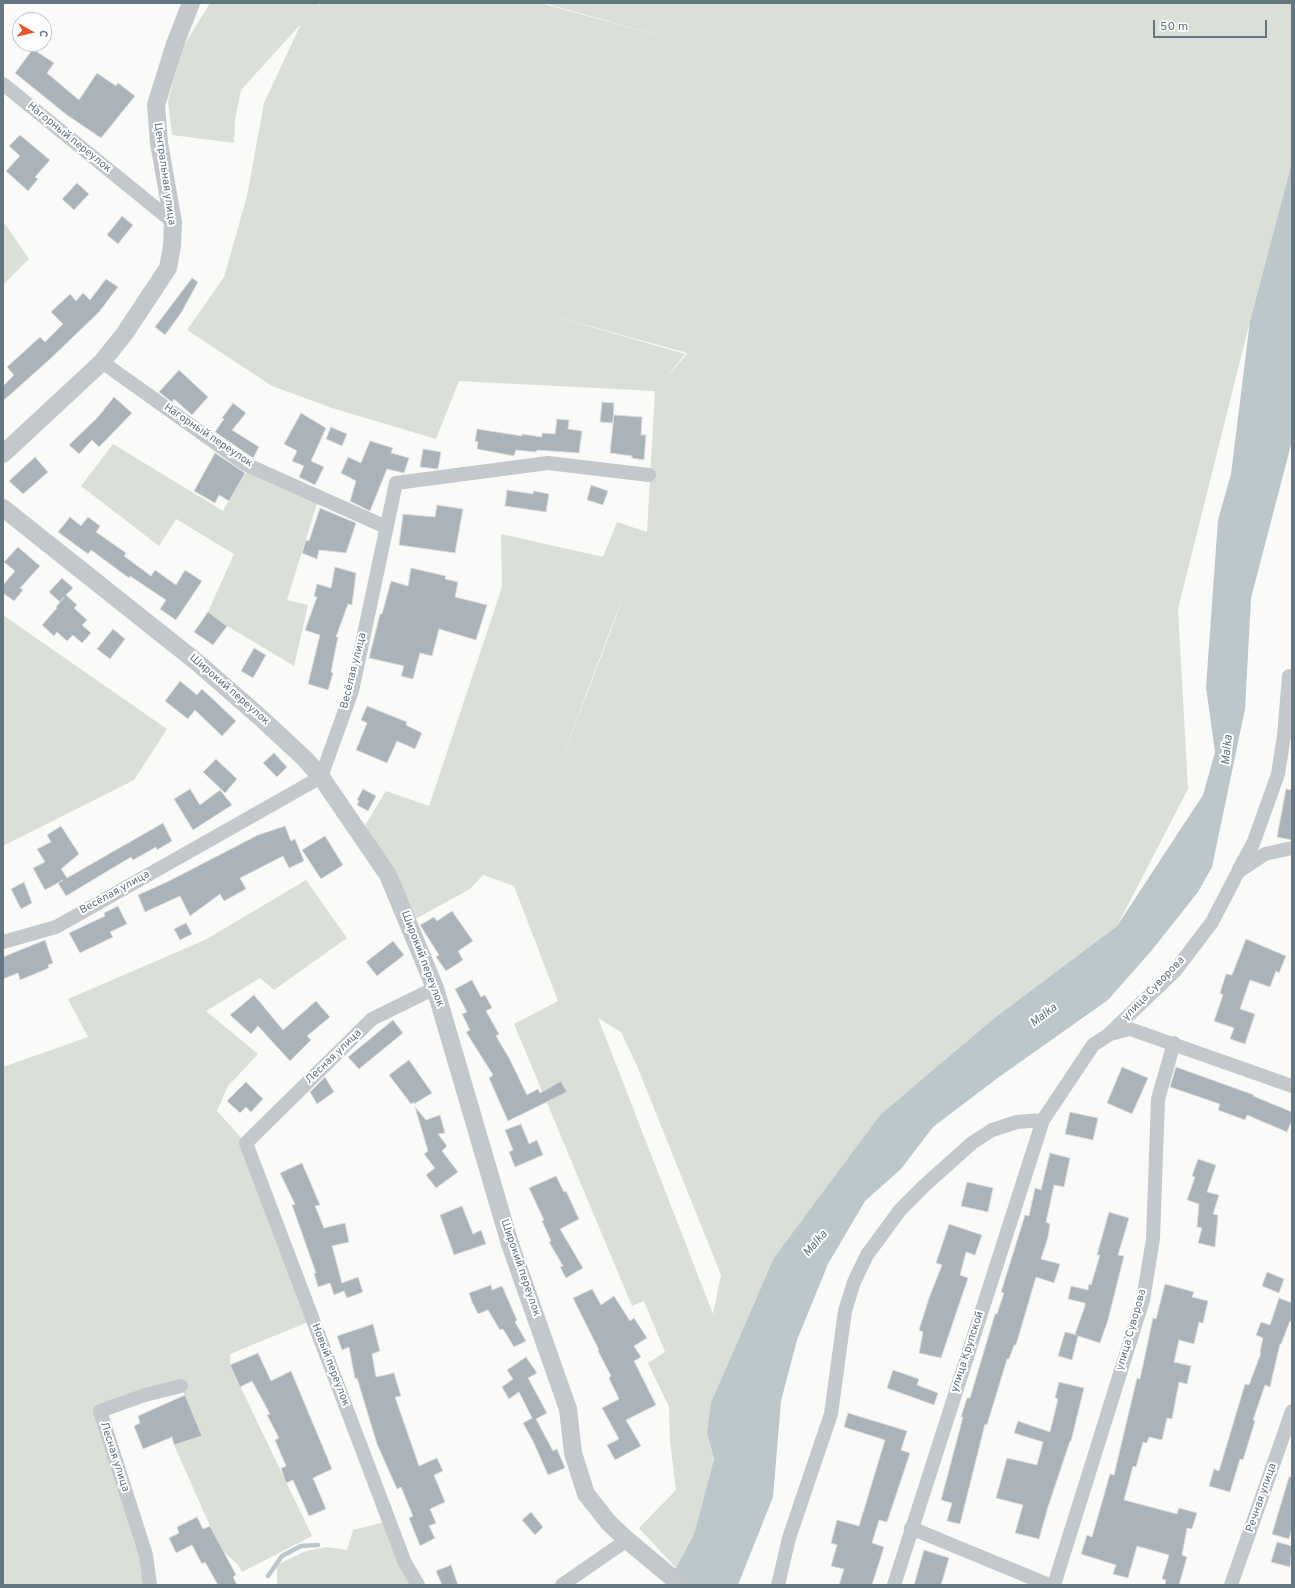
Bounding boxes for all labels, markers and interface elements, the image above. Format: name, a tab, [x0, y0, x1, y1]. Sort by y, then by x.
north arrow	[12, 12, 52, 52]
scale bar	[1155, 12, 1269, 38]
text: 50 m	[1160, 19, 1188, 35]
text: С	[35, 29, 50, 38]
street label: Нагорный переулок	[24, 100, 114, 176]
street label: Центральная улица	[150, 122, 178, 226]
street label: Нагорный переулок	[161, 401, 255, 471]
street label: Весёлая улица	[338, 632, 370, 710]
street label: Широкий переулок	[186, 652, 272, 728]
water label: Malka	[1220, 734, 1236, 766]
street label: Весёлая улица	[78, 868, 152, 918]
street label: Широкий переулок	[398, 909, 446, 1009]
street label: улица Суворова	[1120, 954, 1188, 1024]
water label: Malka	[1028, 1001, 1060, 1031]
street label: Лесная улица	[303, 1027, 365, 1087]
street label: Широкий переулок	[497, 1218, 543, 1318]
water label: Malka	[801, 1228, 831, 1260]
street label: улица Суворова	[1114, 1288, 1150, 1372]
street label: улица Крупской	[949, 1310, 987, 1394]
street label: Новый переулок	[308, 1322, 352, 1408]
street label: Лесная улица	[96, 1420, 132, 1494]
street label: Речная улица	[1244, 1462, 1280, 1534]

